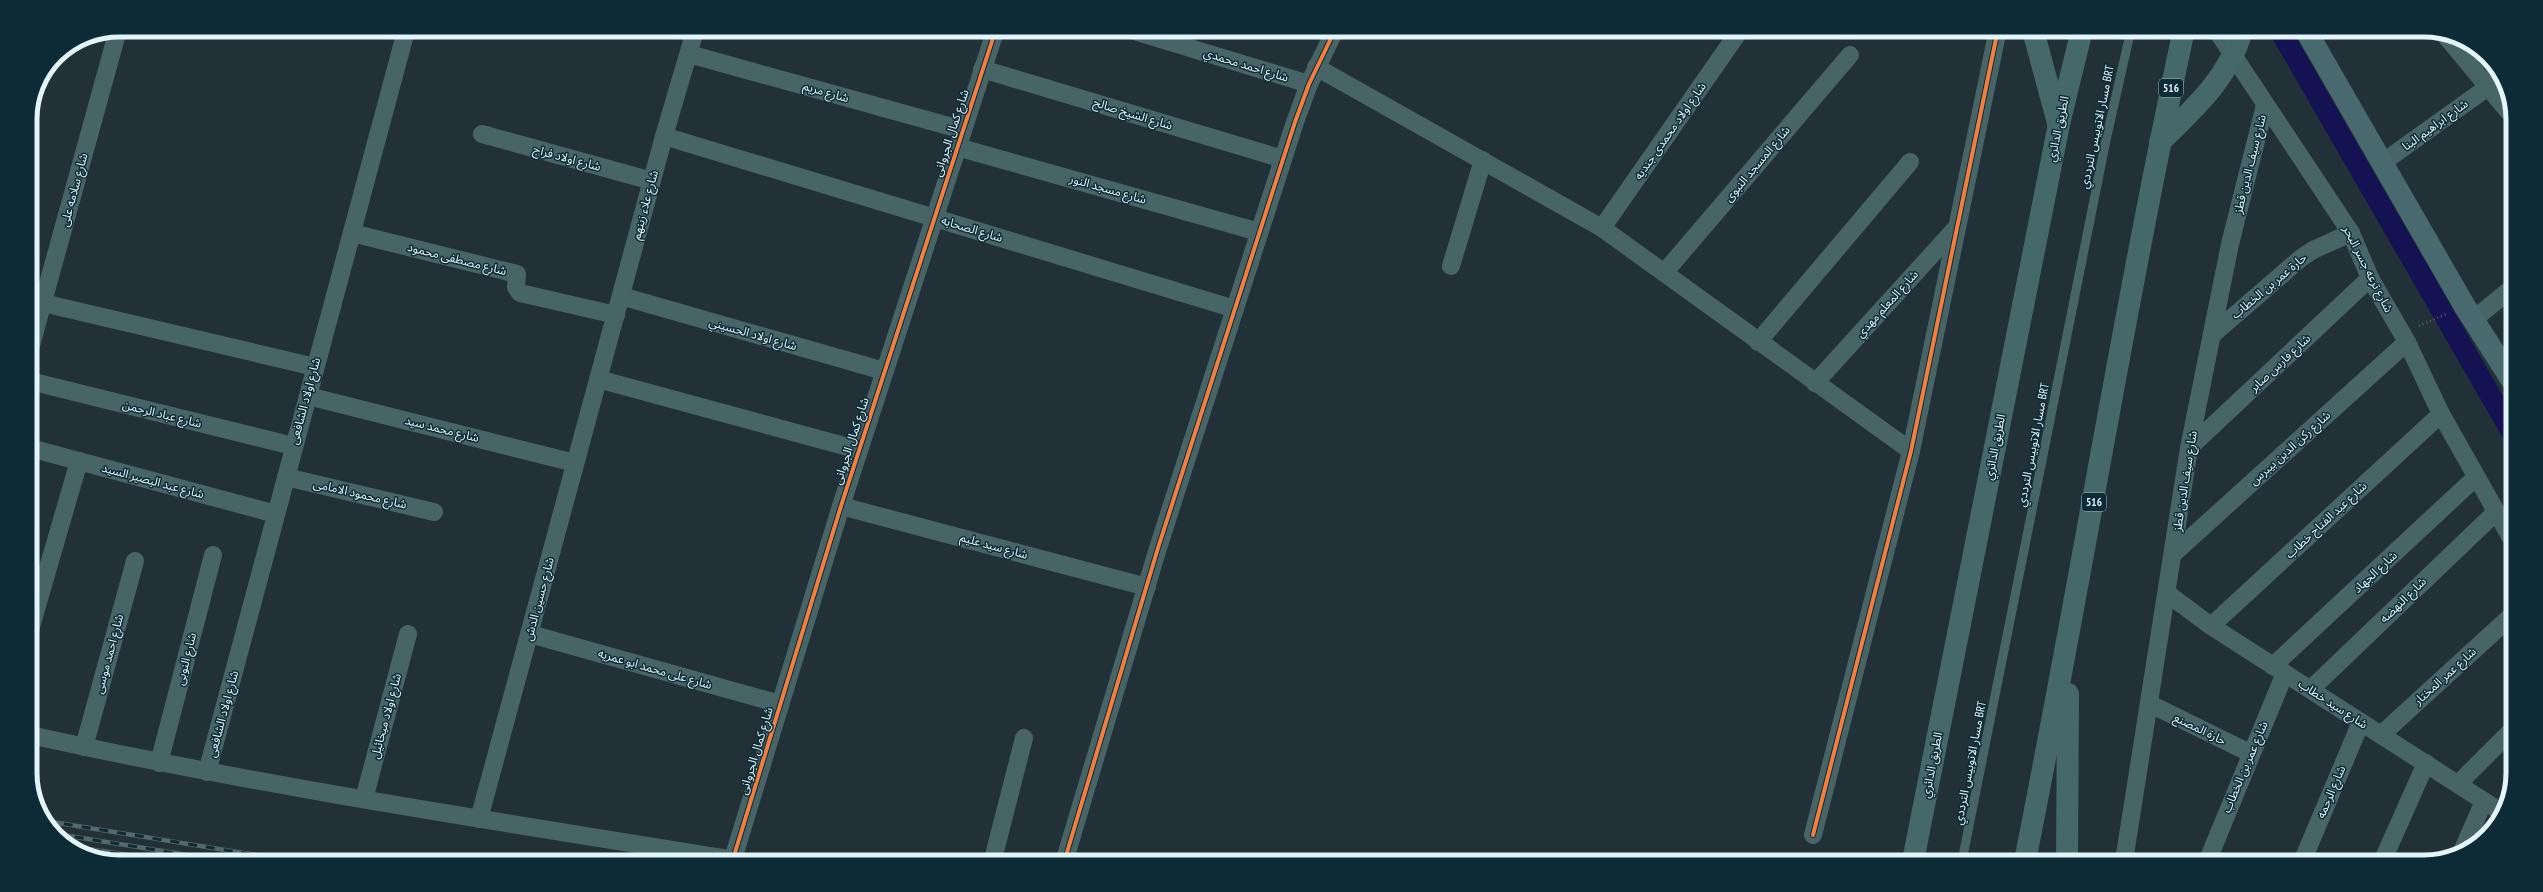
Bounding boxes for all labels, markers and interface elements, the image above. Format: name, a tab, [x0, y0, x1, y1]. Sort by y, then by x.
street label: شارع احمد محمدي	[1201, 44, 1290, 87]
street label: مسار الاتوبيس الترددي BRT	[2076, 63, 2120, 191]
street label: شارع مريم	[801, 78, 851, 107]
street label: شارع اولاد محمدى جنديه	[1630, 79, 1710, 183]
road number: 516	[2159, 79, 2183, 97]
street label: شارع كمال الجروانى	[929, 87, 974, 179]
street label: شارع الشيخ صالح	[1091, 94, 1175, 135]
street label: الطريق الدائري	[2043, 94, 2075, 164]
street label: شارع ابراهيم البنا	[2399, 96, 2472, 155]
street label: شارع سيف الدين قطز	[2230, 113, 2271, 216]
street label: شارع المسجد النبوى	[1720, 123, 1794, 206]
street label: شارع اولاد فراج	[531, 141, 603, 176]
street label: شارع سلامه على	[56, 151, 92, 229]
street label: شارع علاء زينهم	[628, 169, 663, 242]
street label: شارع مسجد النور	[1067, 170, 1148, 209]
street label: شارع الصحابه	[939, 212, 1005, 247]
street label: شارع ترعه جسر البحر	[2338, 222, 2397, 316]
street label: شارع مصطفى محمود	[405, 239, 508, 280]
street label: حارة عمر بن الخطاب	[2228, 250, 2310, 322]
street label: شارع المعلم مهدي	[1852, 267, 1923, 342]
street label: شارع اولاد الحسيني	[707, 314, 799, 356]
street label: شارع فارس صابر	[2245, 330, 2315, 397]
street label: شارع اولاد الشافعى	[286, 356, 325, 447]
street label: مسار الاتوبيس الترددي BRT	[2013, 381, 2055, 509]
street label: شارع كمال الجروانى	[829, 395, 874, 487]
street label: شارع عباد الرحمن	[121, 396, 203, 433]
street label: شارع ركن الدين بيبرس	[2246, 407, 2335, 490]
street label: شارع محمد سيد	[403, 412, 481, 447]
street label: الطريق الدائري	[1981, 412, 2011, 482]
street label: شارع سيف الدين قطز	[2169, 430, 2202, 533]
street label: شارع عبد البصير السيد	[100, 460, 206, 503]
street label: شارع محمود الامامى	[311, 475, 408, 514]
street label: شارع عبد الفتاح خطاب	[2282, 478, 2371, 563]
road number: 516	[2082, 493, 2106, 511]
street label: شارع سيد عليم	[958, 529, 1030, 564]
street label: شارع الجهاد	[2349, 547, 2401, 597]
street label: شارع حسين الدش	[520, 555, 559, 643]
street label: شارع النهضه	[2376, 574, 2431, 627]
street label: شارع احمد موسى	[91, 612, 128, 696]
street label: شارع النوبى	[172, 631, 201, 687]
street label: شارع عمر المختار	[2409, 644, 2480, 710]
street label: شارع على محمد ابو عمريه	[596, 645, 714, 694]
street label: شارع اولاد الشافعى	[204, 669, 243, 760]
street label: شارع اولاد ميخائيل	[367, 672, 406, 761]
street label: شارع سيد خطاب	[2295, 676, 2371, 733]
street label: مسار الاتوبيس الترددي BRT	[1950, 699, 1992, 827]
street label: شارع كمال الجروانى	[735, 705, 778, 797]
street label: حارة المصنع	[2171, 709, 2229, 750]
street label: شارع عمر بن الخطاب	[2218, 719, 2272, 816]
street label: الطريق الدائري	[1918, 730, 1948, 800]
street label: شارع الرحمه	[2313, 763, 2350, 821]

